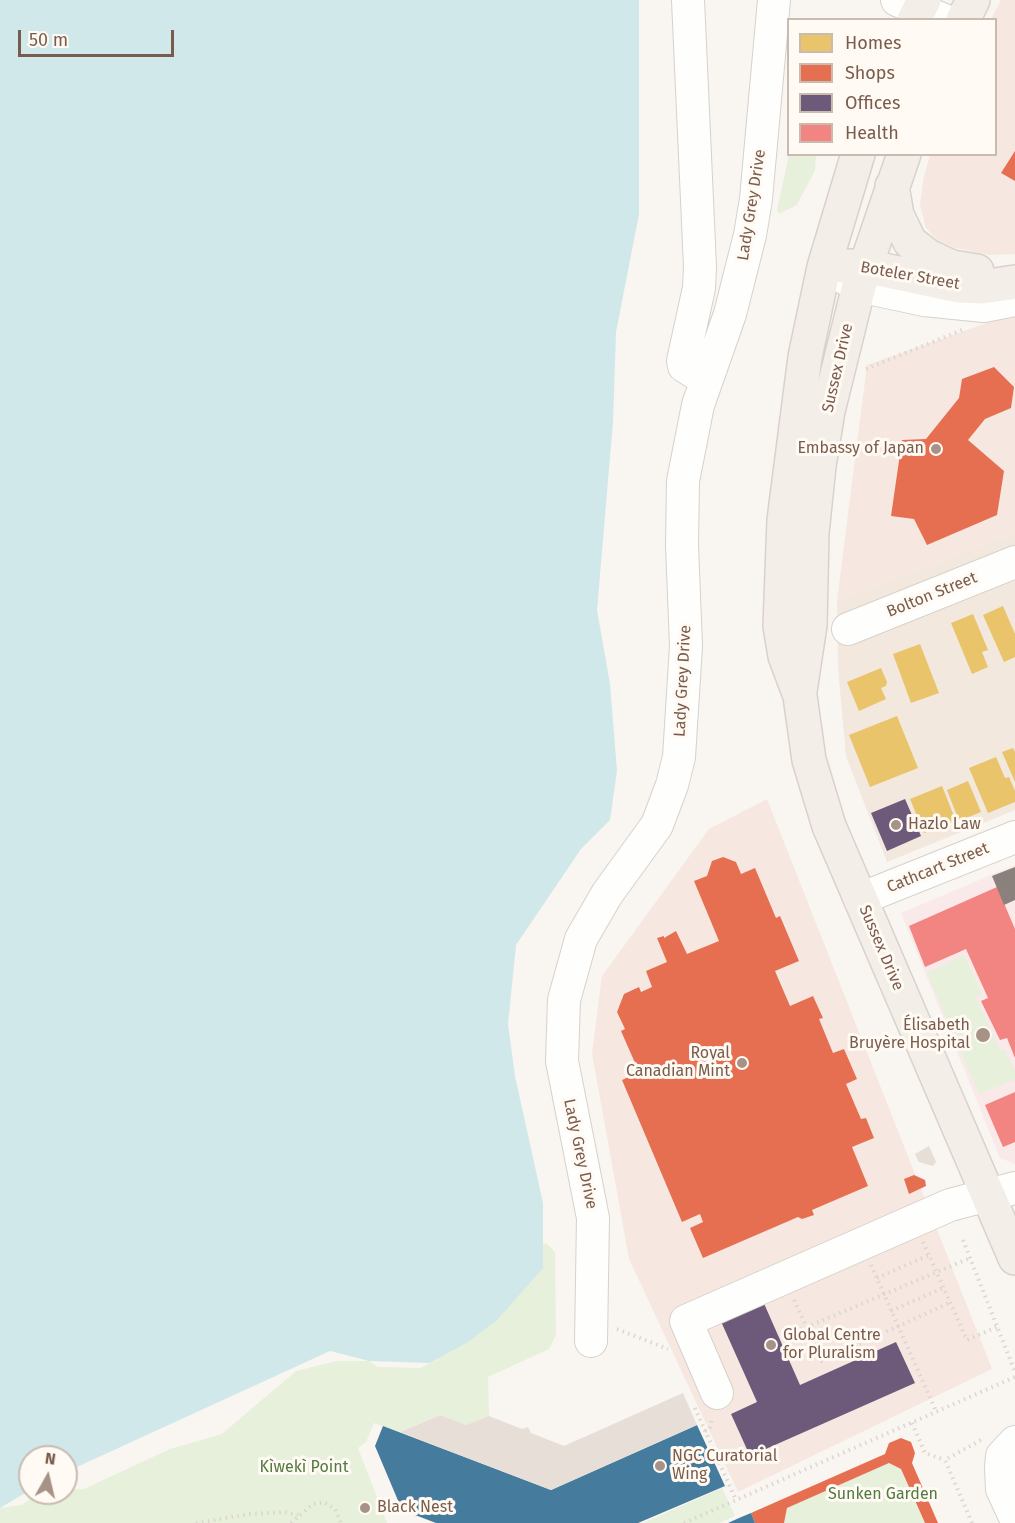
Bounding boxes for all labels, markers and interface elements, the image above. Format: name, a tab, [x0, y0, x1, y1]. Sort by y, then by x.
scale bar	[21, 18, 177, 56]
legend	[787, 18, 997, 156]
text: 50 m	[29, 29, 68, 51]
text: Homes	[845, 32, 901, 54]
text: Shops	[845, 62, 895, 84]
text: Offices	[845, 92, 900, 114]
text: Health	[845, 122, 899, 144]
street label: Lady Grey Drive	[734, 148, 770, 262]
street label: Boteler Street	[859, 258, 961, 294]
street label: Sussex Drive	[818, 322, 858, 414]
place label: Embassy of Japan	[797, 439, 924, 459]
marker: Embassy of Japan	[929, 442, 943, 456]
street label: Bolton Street	[884, 568, 980, 622]
street label: Lady Grey Drive	[670, 624, 696, 738]
place label: Hazlo Law	[908, 815, 981, 835]
marker: Hazlo Law	[889, 818, 903, 832]
street label: Cathcart Street	[884, 839, 992, 897]
street label: Sussex Drive	[854, 902, 908, 994]
place label: Élisabeth Bruyère Hospital	[849, 1016, 970, 1054]
marker: Élisabeth Bruyère Hospital	[974, 1026, 992, 1044]
place label: Royal Canadian Mint	[626, 1044, 730, 1082]
marker: Royal Canadian Mint	[735, 1056, 749, 1070]
street label: Lady Grey Drive	[559, 1097, 601, 1211]
place label: Global Centre for Pluralism	[783, 1326, 881, 1364]
marker: Global Centre for Pluralism	[764, 1338, 778, 1352]
north arrow	[18, 1445, 78, 1505]
place label: NGC Curatorial Wing	[672, 1447, 777, 1485]
text: N	[44, 1449, 57, 1469]
park label: Kìwekì Point	[260, 1458, 348, 1478]
marker: NGC Curatorial Wing	[653, 1459, 667, 1473]
park label: Sunken Garden	[828, 1485, 938, 1505]
place label: Black Nest	[377, 1498, 453, 1518]
marker: Black Nest	[358, 1501, 372, 1515]

